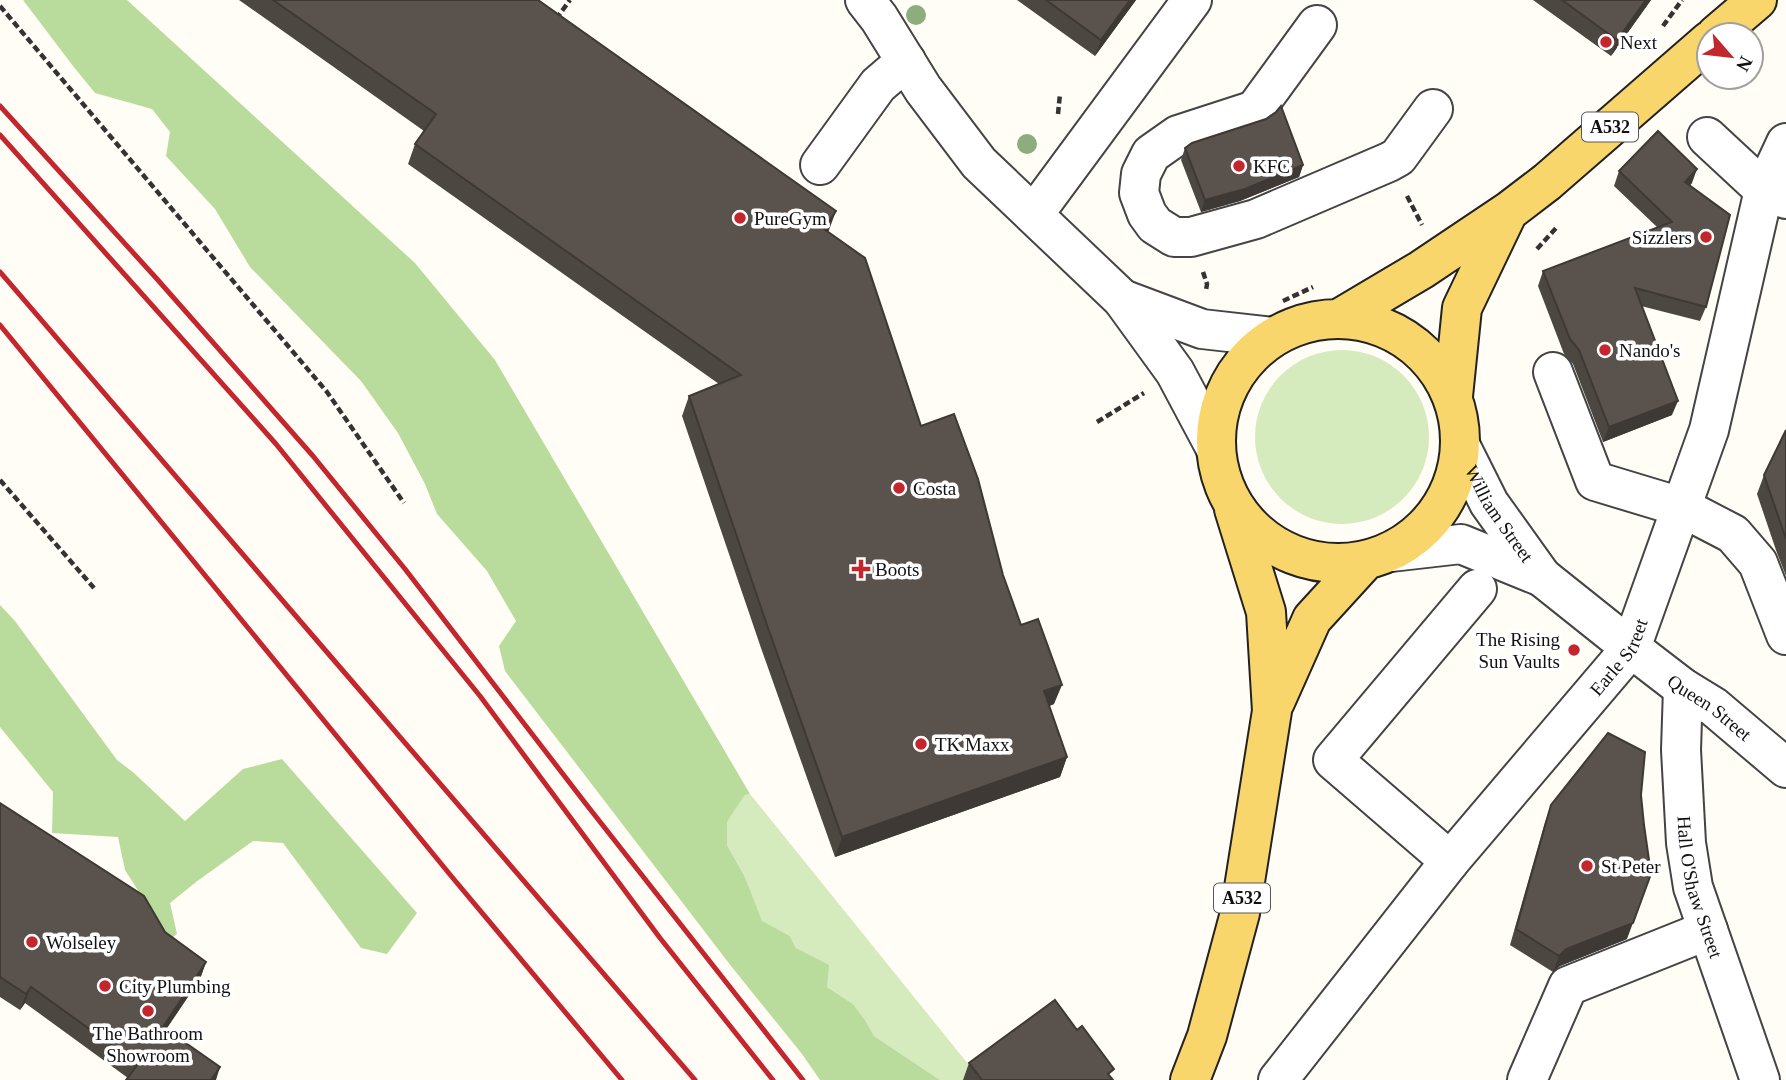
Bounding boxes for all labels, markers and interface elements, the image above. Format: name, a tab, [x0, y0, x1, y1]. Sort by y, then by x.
north arrow	[1695, 21, 1765, 91]
place label: Next	[1620, 32, 1658, 53]
marker: Next	[1598, 34, 1614, 50]
text: N	[1732, 53, 1757, 75]
road number: A532	[1582, 112, 1638, 142]
place label: KFC	[1253, 156, 1290, 177]
marker: KFC	[1231, 158, 1247, 174]
place label: PureGym	[754, 208, 827, 229]
marker: PureGym	[732, 210, 748, 226]
place label: Sizzlers	[1632, 227, 1692, 248]
marker: Sizzlers	[1698, 229, 1714, 245]
place label: Nando's	[1619, 340, 1680, 361]
marker: Nando's	[1597, 342, 1613, 358]
street label: William Street	[1461, 462, 1539, 566]
place label: Costa	[913, 478, 957, 499]
marker: Costa	[891, 480, 907, 496]
place label: Boots	[875, 559, 919, 580]
marker: Boots	[853, 561, 869, 577]
street label: Earle Street	[1585, 615, 1651, 699]
place label: The Rising Sun Vaults	[1476, 629, 1560, 672]
marker: The Rising Sun Vaults	[1566, 642, 1582, 658]
street label: Queen Street	[1664, 670, 1756, 745]
place label: TK Maxx	[935, 734, 1010, 755]
marker: TK Maxx	[913, 736, 929, 752]
street label: Hall O'Shaw Street	[1674, 815, 1728, 961]
place label: St Peter	[1601, 856, 1661, 877]
marker: St Peter	[1579, 858, 1595, 874]
road number: A532	[1214, 884, 1270, 912]
place label: Wolseley	[46, 932, 117, 953]
marker: Wolseley	[24, 934, 40, 950]
place label: City Plumbing	[119, 976, 231, 997]
marker: City Plumbing	[97, 978, 113, 994]
marker: The Bathroom Showroom	[140, 1003, 156, 1019]
place label: The Bathroom Showroom	[93, 1023, 203, 1066]

